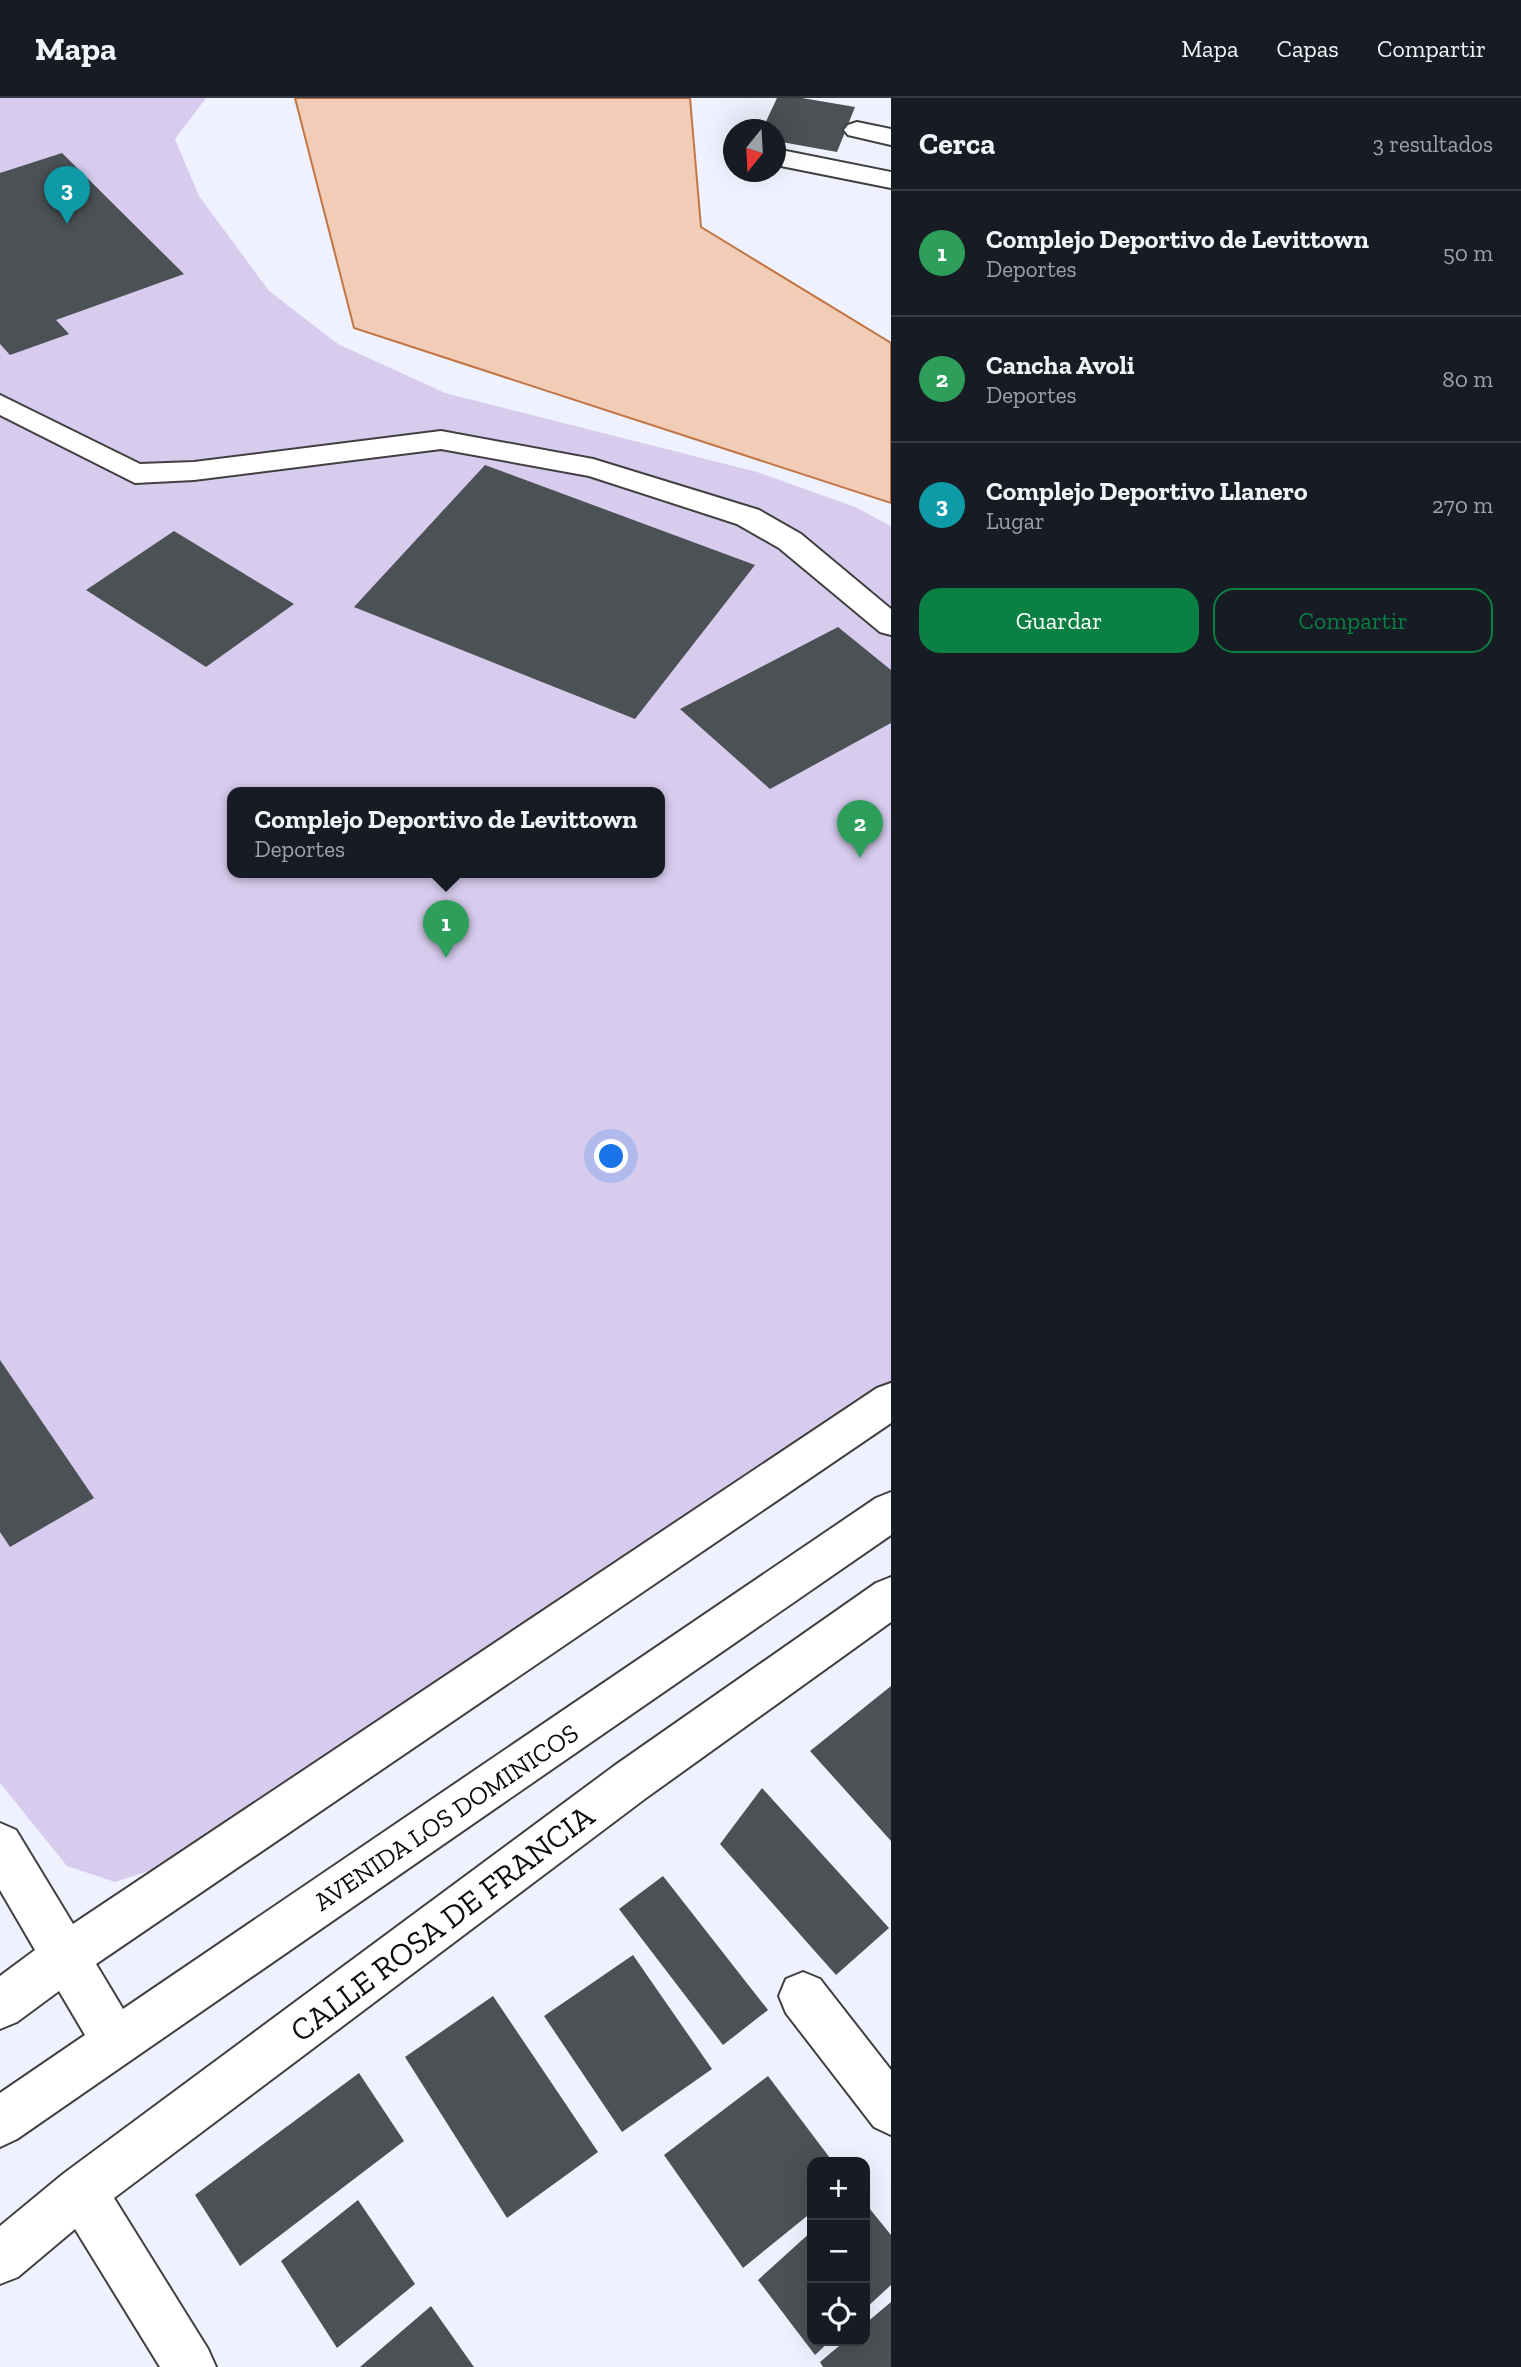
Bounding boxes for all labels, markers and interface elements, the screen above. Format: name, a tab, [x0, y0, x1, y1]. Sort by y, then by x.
text: Mapa	[35, 29, 117, 68]
text: Mapa	[1181, 34, 1238, 63]
text: Capas	[1276, 34, 1339, 63]
text: Compartir	[1377, 34, 1486, 63]
north arrow	[723, 119, 786, 182]
text: Cerca	[919, 126, 995, 162]
text: 3 resultados	[1373, 130, 1493, 158]
pin: 3	[44, 166, 90, 224]
text: Complejo Deportivo de Levittown	[986, 223, 1369, 255]
text: 1	[937, 239, 947, 267]
text: 50 m	[1443, 239, 1493, 267]
text: Deportes	[986, 255, 1077, 283]
text: Cancha Avoli	[986, 349, 1135, 381]
text: 2	[936, 365, 948, 393]
text: 80 m	[1442, 365, 1493, 393]
text: Deportes	[986, 381, 1077, 409]
text: Complejo Deportivo Llanero	[986, 475, 1308, 507]
text: 3	[936, 491, 948, 519]
text: 270 m	[1432, 491, 1493, 519]
text: Lugar	[986, 507, 1045, 535]
button: Guardar	[919, 588, 1199, 653]
button: Compartir	[1213, 588, 1493, 653]
popup	[227, 787, 665, 878]
pin: 2	[837, 800, 883, 858]
text: Complejo Deportivo de Levittown	[254, 803, 638, 835]
text: Deportes	[254, 835, 345, 863]
pin: 1	[423, 900, 469, 958]
your location	[594, 1139, 628, 1173]
street label: AVENIDA LOS DOMINICOS	[308, 1716, 584, 1918]
street label: CALLE ROSA DE FRANCIA	[283, 1796, 601, 2050]
map controls	[807, 2157, 870, 2346]
button: +	[807, 2157, 870, 2220]
button: −	[807, 2220, 870, 2283]
button: locate	[807, 2283, 870, 2346]

